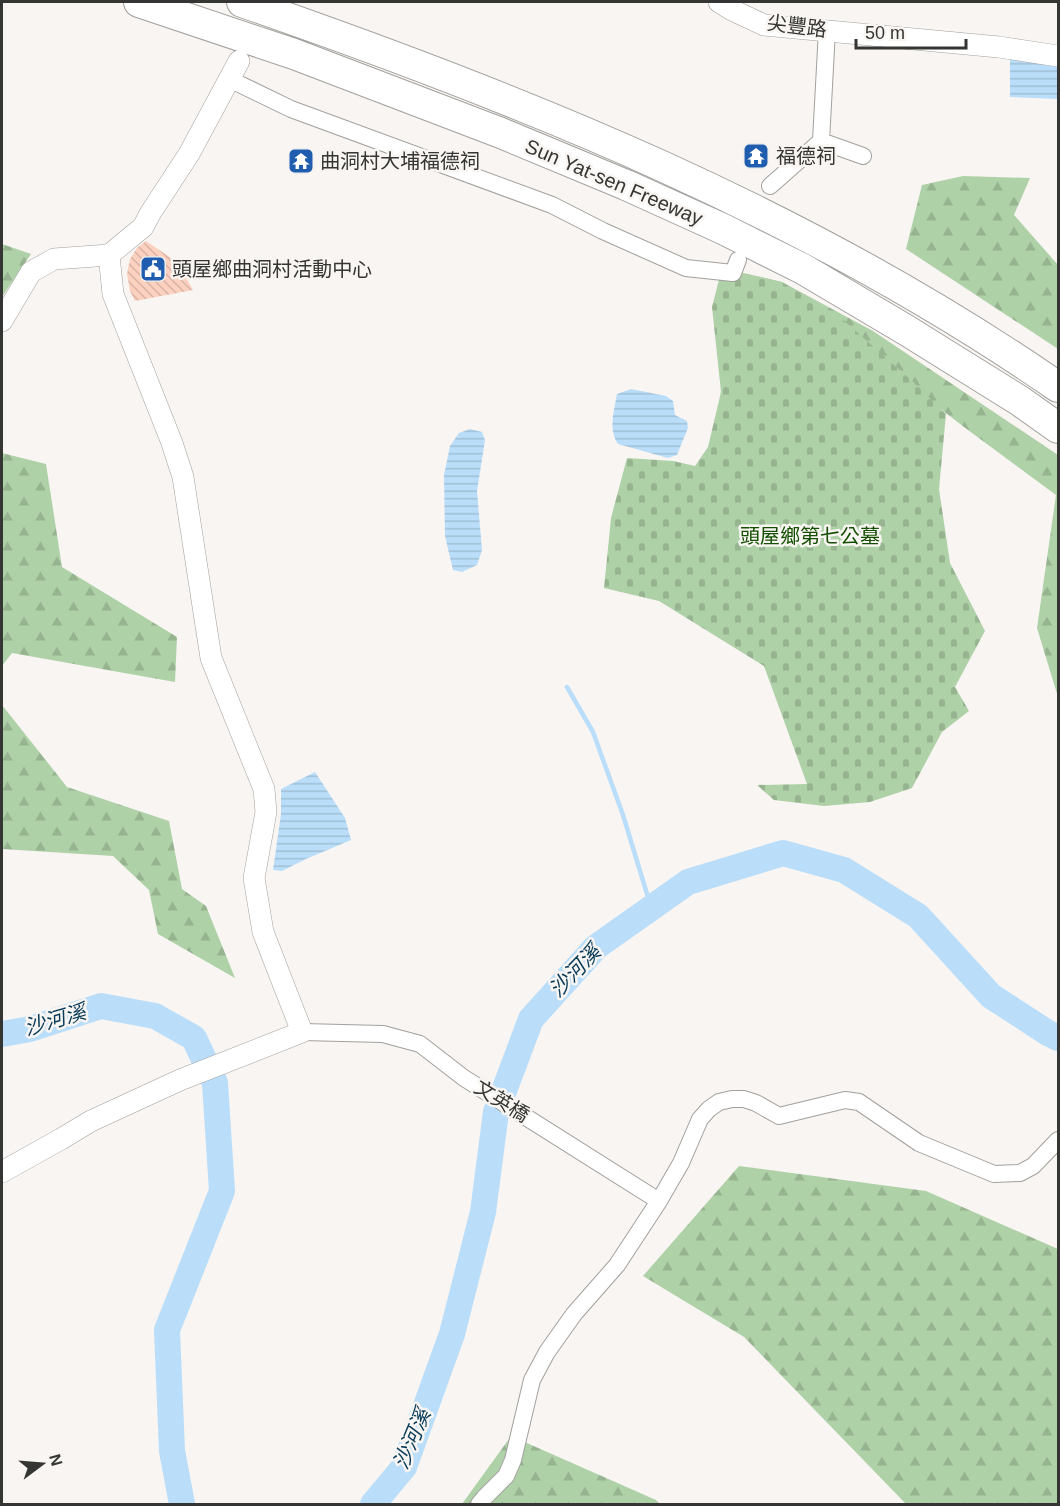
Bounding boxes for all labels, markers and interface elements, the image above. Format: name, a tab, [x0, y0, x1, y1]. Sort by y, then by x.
street label: 尖豐路	[766, 11, 828, 41]
scale bar	[856, 12, 966, 50]
text: 50 m	[865, 23, 905, 43]
street label: Sun Yat-sen Freeway	[522, 135, 706, 229]
temple icon: 福德祠	[741, 141, 771, 171]
place label: 福德祠	[776, 145, 836, 167]
temple icon: 曲洞村大埔福德祠	[286, 146, 316, 176]
place label: 曲洞村大埔福德祠	[320, 150, 480, 172]
public building icon: 頭屋鄉曲洞村活動中心	[138, 254, 168, 284]
place label: 頭屋鄉曲洞村活動中心	[172, 258, 372, 280]
park label: 頭屋鄉第七公墓	[740, 525, 880, 547]
water label: 沙河溪	[544, 938, 607, 1001]
water label: 沙河溪	[21, 999, 91, 1039]
street label: 文英橋	[471, 1076, 533, 1126]
water label: 沙河溪	[389, 1403, 436, 1472]
north arrow	[12, 1434, 72, 1494]
text: N	[46, 1452, 66, 1468]

